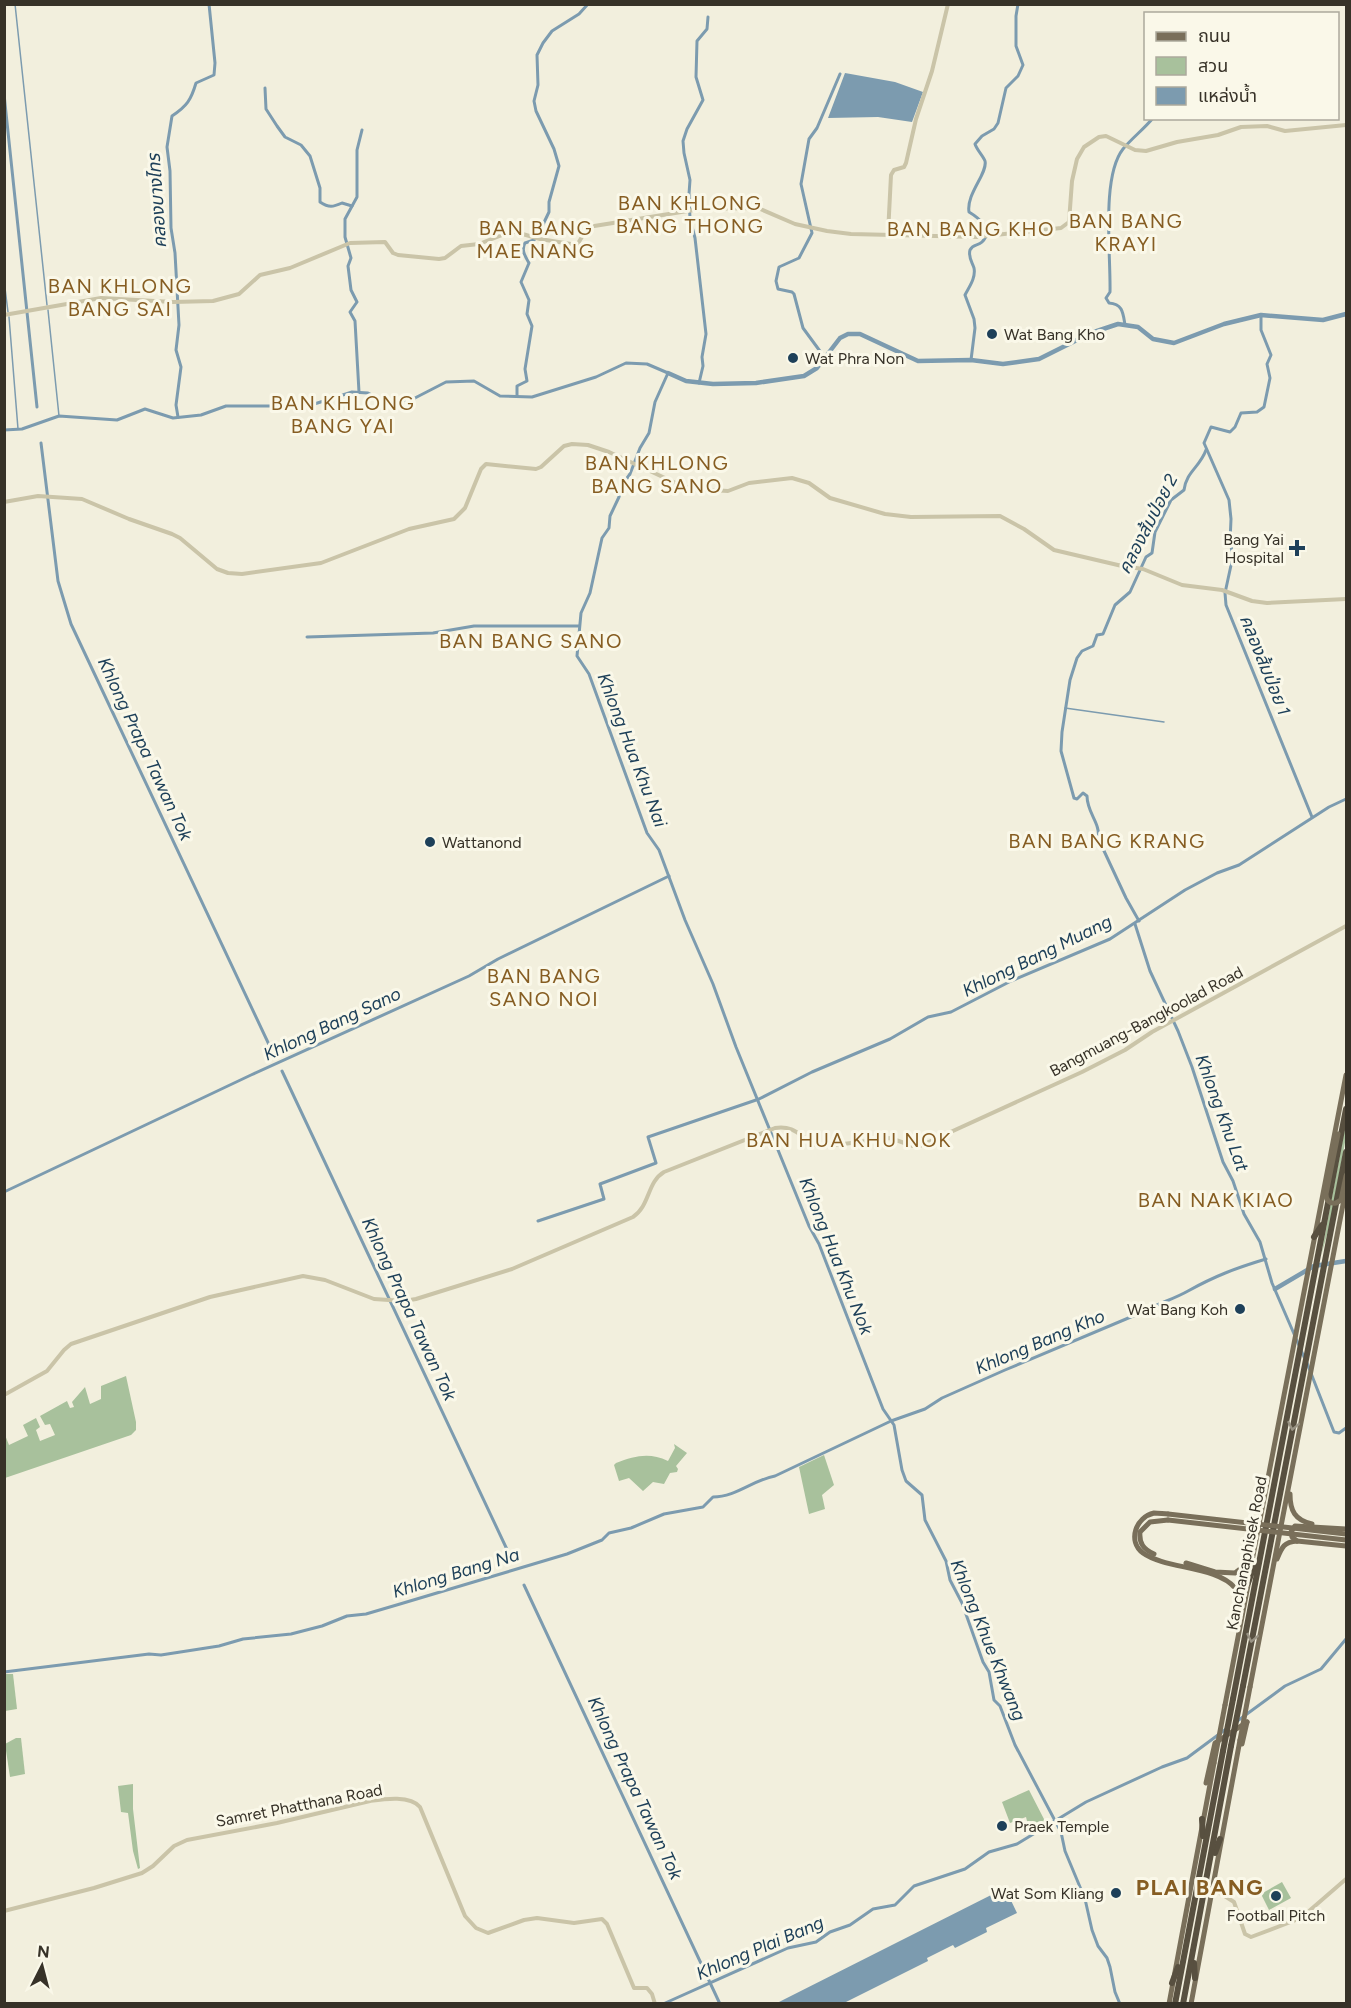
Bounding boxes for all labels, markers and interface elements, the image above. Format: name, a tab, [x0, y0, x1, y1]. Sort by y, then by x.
legend	[1144, 12, 1339, 120]
text: ถนน	[1198, 25, 1231, 47]
text: สวน	[1198, 55, 1228, 77]
text: แหล่งน้ำ	[1198, 83, 1257, 107]
water label: คลองบางไทร	[143, 152, 171, 249]
district label: BAN KHLONG BANG THONG	[616, 191, 764, 238]
district label: BAN BANG KRAYI	[1069, 209, 1183, 256]
district label: BAN BANG MAE NANG	[477, 216, 595, 263]
district label: BAN BANG KHO	[887, 217, 1055, 241]
district label: BAN KHLONG BANG SAI	[48, 274, 192, 321]
place label: Wat Bang Kho	[1004, 325, 1105, 344]
marker: Wat Bang Kho	[985, 327, 999, 341]
place label: Wat Phra Non	[805, 349, 904, 368]
marker: Wat Phra Non	[786, 351, 800, 365]
district label: BAN KHLONG BANG YAI	[271, 391, 415, 438]
district label: BAN KHLONG BANG SANO	[585, 451, 729, 498]
water label: คลองส้มป่อย 2	[1113, 470, 1183, 578]
place label: Bang Yai Hospital	[1223, 530, 1284, 567]
marker: Bang Yai Hospital	[1288, 539, 1306, 557]
water label: คลองส้มป่อย 1	[1235, 612, 1295, 718]
district label: BAN BANG SANO	[439, 629, 623, 653]
water label: Khlong Prapa Tawan Tok	[93, 654, 198, 845]
water label: Khlong Hua Khu Nai	[592, 670, 672, 831]
district label: BAN BANG KRANG	[1008, 829, 1206, 853]
place label: Wattanond	[442, 833, 522, 852]
marker: Wattanond	[423, 835, 437, 849]
water label: Khlong Bang Muang	[959, 910, 1116, 1002]
street label: Bangmuang-Bangkoolad Road	[1046, 962, 1246, 1081]
district label: BAN BANG SANO NOI	[487, 964, 601, 1011]
water label: Khlong Bang Sano	[260, 982, 404, 1066]
water label: Khlong Khu Lat	[1191, 1051, 1253, 1175]
district label: BAN HUA KHU NOK	[746, 1128, 952, 1152]
water label: Khlong Hua Khu Nok	[794, 1174, 878, 1339]
district label: BAN NAK KIAO	[1138, 1188, 1294, 1212]
water label: Khlong Prapa Tawan Tok	[357, 1214, 462, 1405]
place label: Wat Bang Koh	[1127, 1300, 1228, 1319]
marker: Wat Bang Koh	[1233, 1302, 1247, 1316]
water label: Khlong Bang Kho	[972, 1305, 1108, 1379]
one-way arrow	[1287, 1421, 1300, 1431]
street label: Kanchanaphisek Road	[1222, 1475, 1271, 1632]
water label: Khlong Bang Na	[390, 1543, 523, 1603]
water label: Khlong Khue Khwang	[946, 1556, 1031, 1724]
one-way arrow	[1246, 1633, 1259, 1643]
water label: Khlong Prapa Tawan Tok	[583, 1693, 688, 1884]
street label: Samret Phatthana Road	[214, 1780, 384, 1831]
place label: Praek Temple	[1014, 1817, 1109, 1836]
marker: Praek Temple	[995, 1819, 1009, 1833]
district label: PLAI BANG	[1136, 1874, 1264, 1901]
place label: Wat Som Kliang	[991, 1884, 1104, 1903]
marker: Wat Som Kliang	[1109, 1886, 1123, 1900]
marker: Football Pitch	[1269, 1889, 1283, 1903]
place label: Football Pitch	[1227, 1906, 1325, 1925]
water label: Khlong Plai Bang	[693, 1911, 827, 1985]
north arrow	[12, 1936, 72, 1996]
text: N	[36, 1941, 51, 1962]

